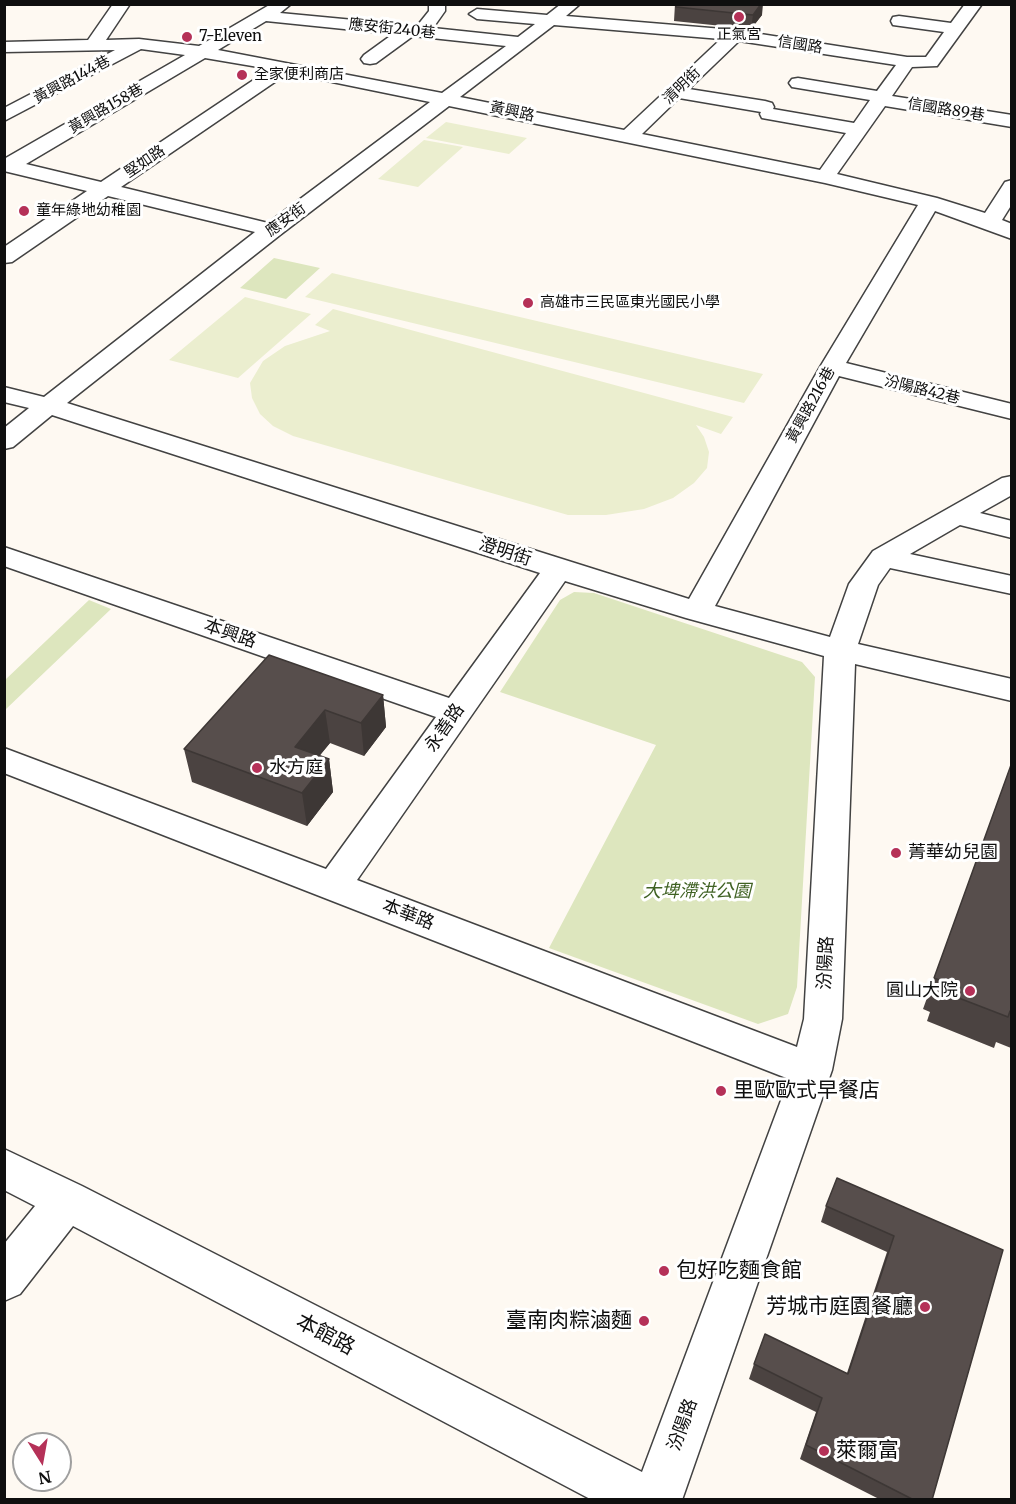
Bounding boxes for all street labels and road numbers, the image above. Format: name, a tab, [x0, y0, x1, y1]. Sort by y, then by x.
street label: 應安街240巷	[348, 15, 436, 43]
street label: 信國路	[776, 33, 824, 57]
street label: 黃興路144巷	[31, 52, 113, 108]
street label: 清明街	[660, 64, 704, 108]
street label: 黃興路158巷	[65, 80, 147, 138]
street label: 信國路89巷	[906, 95, 986, 125]
street label: 黃興路	[488, 99, 536, 125]
street label: 堅如路	[121, 142, 169, 182]
street label: 應安街	[263, 199, 309, 241]
street label: 黃興路216巷	[783, 364, 839, 446]
street label: 汾陽路42巷	[882, 372, 962, 408]
street label: 澄明街	[476, 533, 534, 571]
street label: 本興路	[201, 615, 259, 653]
street label: 永善路	[421, 700, 469, 756]
street label: 本華路	[379, 895, 437, 935]
street label: 汾陽路	[814, 935, 838, 991]
street label: 本館路	[291, 1309, 359, 1361]
street label: 汾陽路	[664, 1396, 702, 1454]

